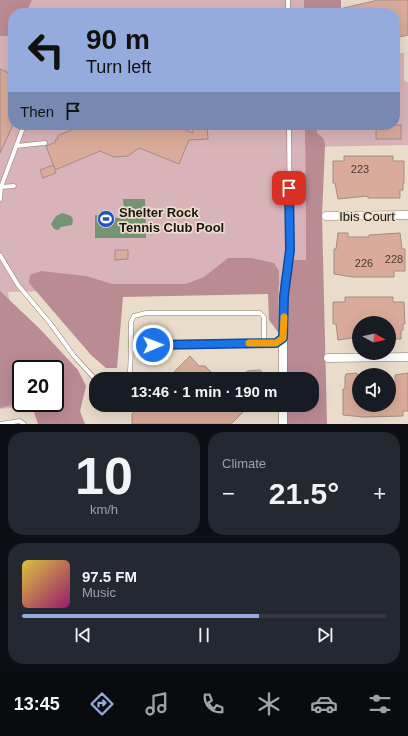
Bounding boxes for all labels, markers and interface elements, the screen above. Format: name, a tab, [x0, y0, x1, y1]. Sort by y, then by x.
icon: left	[20, 24, 72, 76]
text: 90 m	[86, 24, 150, 55]
text: Turn left	[86, 57, 151, 77]
icon: arrive	[62, 100, 84, 122]
text: Then	[20, 103, 54, 120]
house number: 223	[351, 163, 369, 175]
pin	[272, 171, 306, 205]
icon: arrive	[278, 177, 300, 199]
place label: Shelter Rock Tennis Club Pool	[119, 205, 224, 235]
sports icon: Shelter Rock Tennis Club Pool	[96, 209, 116, 229]
street label: Ibis Court	[339, 209, 395, 224]
house number: 228	[385, 253, 403, 265]
house number: 226	[355, 257, 373, 269]
north arrow	[352, 316, 396, 360]
map controls	[352, 316, 396, 412]
position arrow	[132, 324, 174, 366]
speed limit sign: 20	[12, 360, 64, 412]
button: sound	[352, 368, 396, 412]
text: 13:46 · 1 min · 190 m	[131, 383, 277, 400]
text: 10	[75, 447, 133, 505]
text: Climate	[222, 456, 266, 471]
text: 21.5°	[269, 477, 339, 510]
text: −	[222, 481, 235, 506]
text: +	[373, 481, 386, 506]
text: km/h	[90, 502, 118, 517]
text: 97.5 FM	[82, 568, 137, 585]
text: Music	[82, 585, 116, 600]
icon: previous	[72, 624, 94, 646]
icon: pause	[193, 624, 215, 646]
icon: next	[314, 624, 336, 646]
icon: directions	[88, 690, 116, 718]
icon: music	[143, 690, 171, 718]
icon: phone	[199, 690, 227, 718]
icon: climate	[255, 690, 283, 718]
icon: car	[310, 690, 338, 718]
icon: filters	[366, 690, 394, 718]
text: 13:45	[14, 694, 60, 714]

